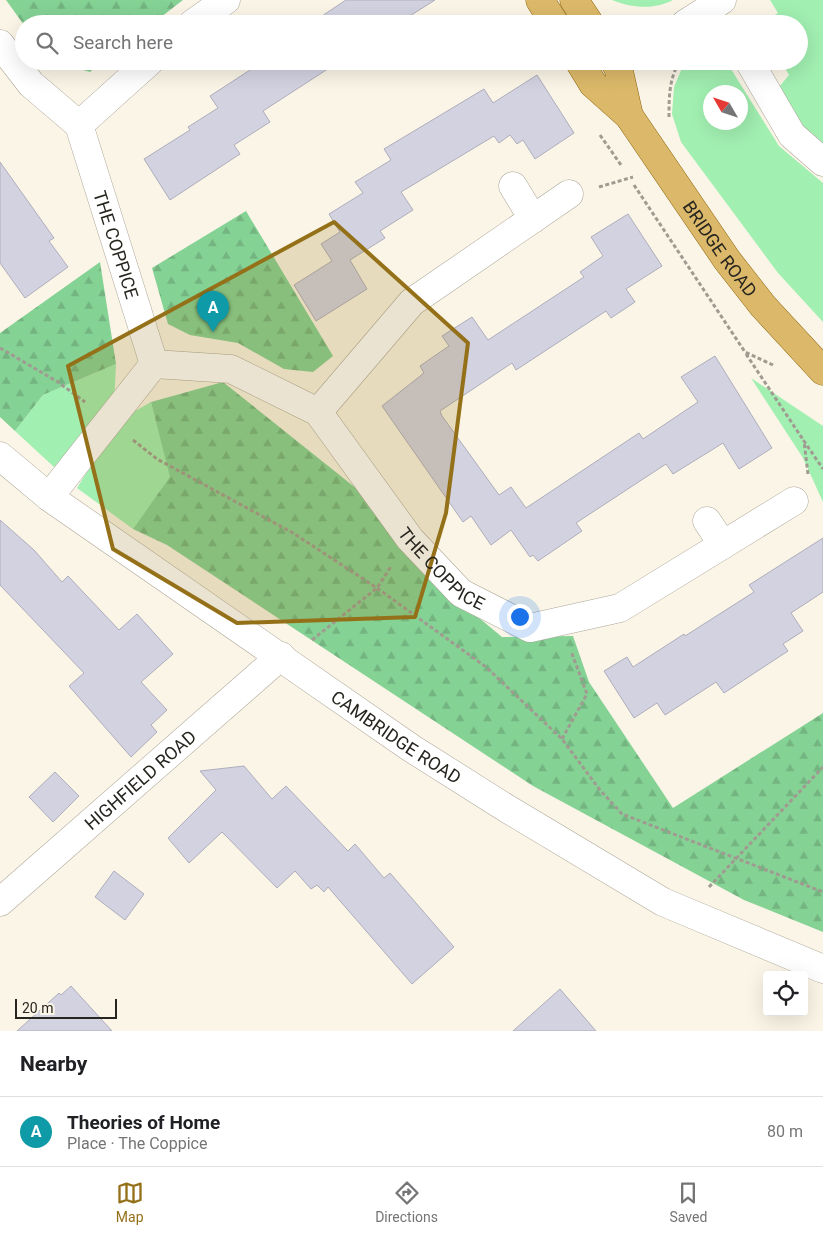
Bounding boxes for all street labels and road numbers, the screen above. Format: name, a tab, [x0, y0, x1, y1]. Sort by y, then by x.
street label: THE COPPICE	[90, 188, 143, 301]
street label: BRIDGE ROAD	[679, 196, 762, 300]
street label: THE COPPICE	[394, 523, 488, 614]
street label: CAMBRIDGE ROAD	[327, 686, 465, 788]
street label: HIGHFIELD ROAD	[80, 725, 200, 834]

